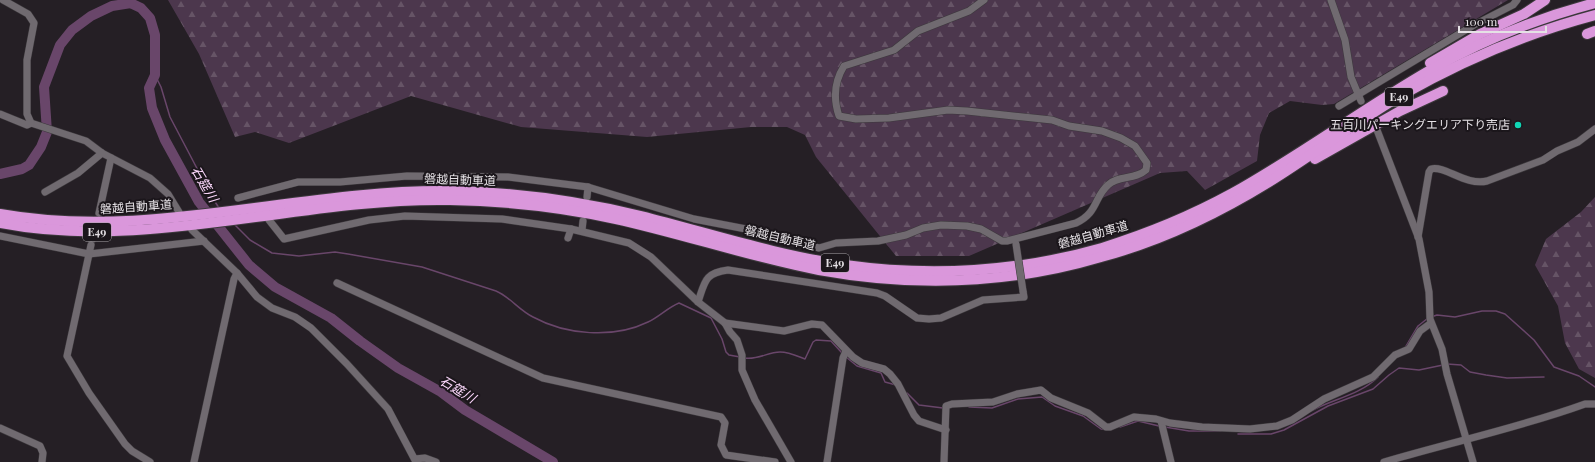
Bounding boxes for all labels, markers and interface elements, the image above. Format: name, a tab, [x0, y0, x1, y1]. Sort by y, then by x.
scale bar	[1459, 8, 1546, 34]
text: 100 m	[1465, 13, 1498, 29]
road number: E49	[1385, 88, 1413, 106]
place label: 五百川パーキングエリア下り売店	[1330, 116, 1510, 132]
marker: 五百川パーキングエリア下り売店	[1513, 120, 1523, 130]
water label: 石筵川	[188, 163, 224, 207]
street label: 磐越自動車道	[424, 170, 496, 188]
street label: 磐越自動車道	[99, 196, 172, 216]
street label: 磐越自動車道	[1056, 216, 1130, 252]
street label: 磐越自動車道	[743, 221, 817, 253]
road number: E49	[83, 223, 111, 241]
road number: E49	[821, 254, 849, 272]
water label: 石筵川	[437, 371, 481, 407]

